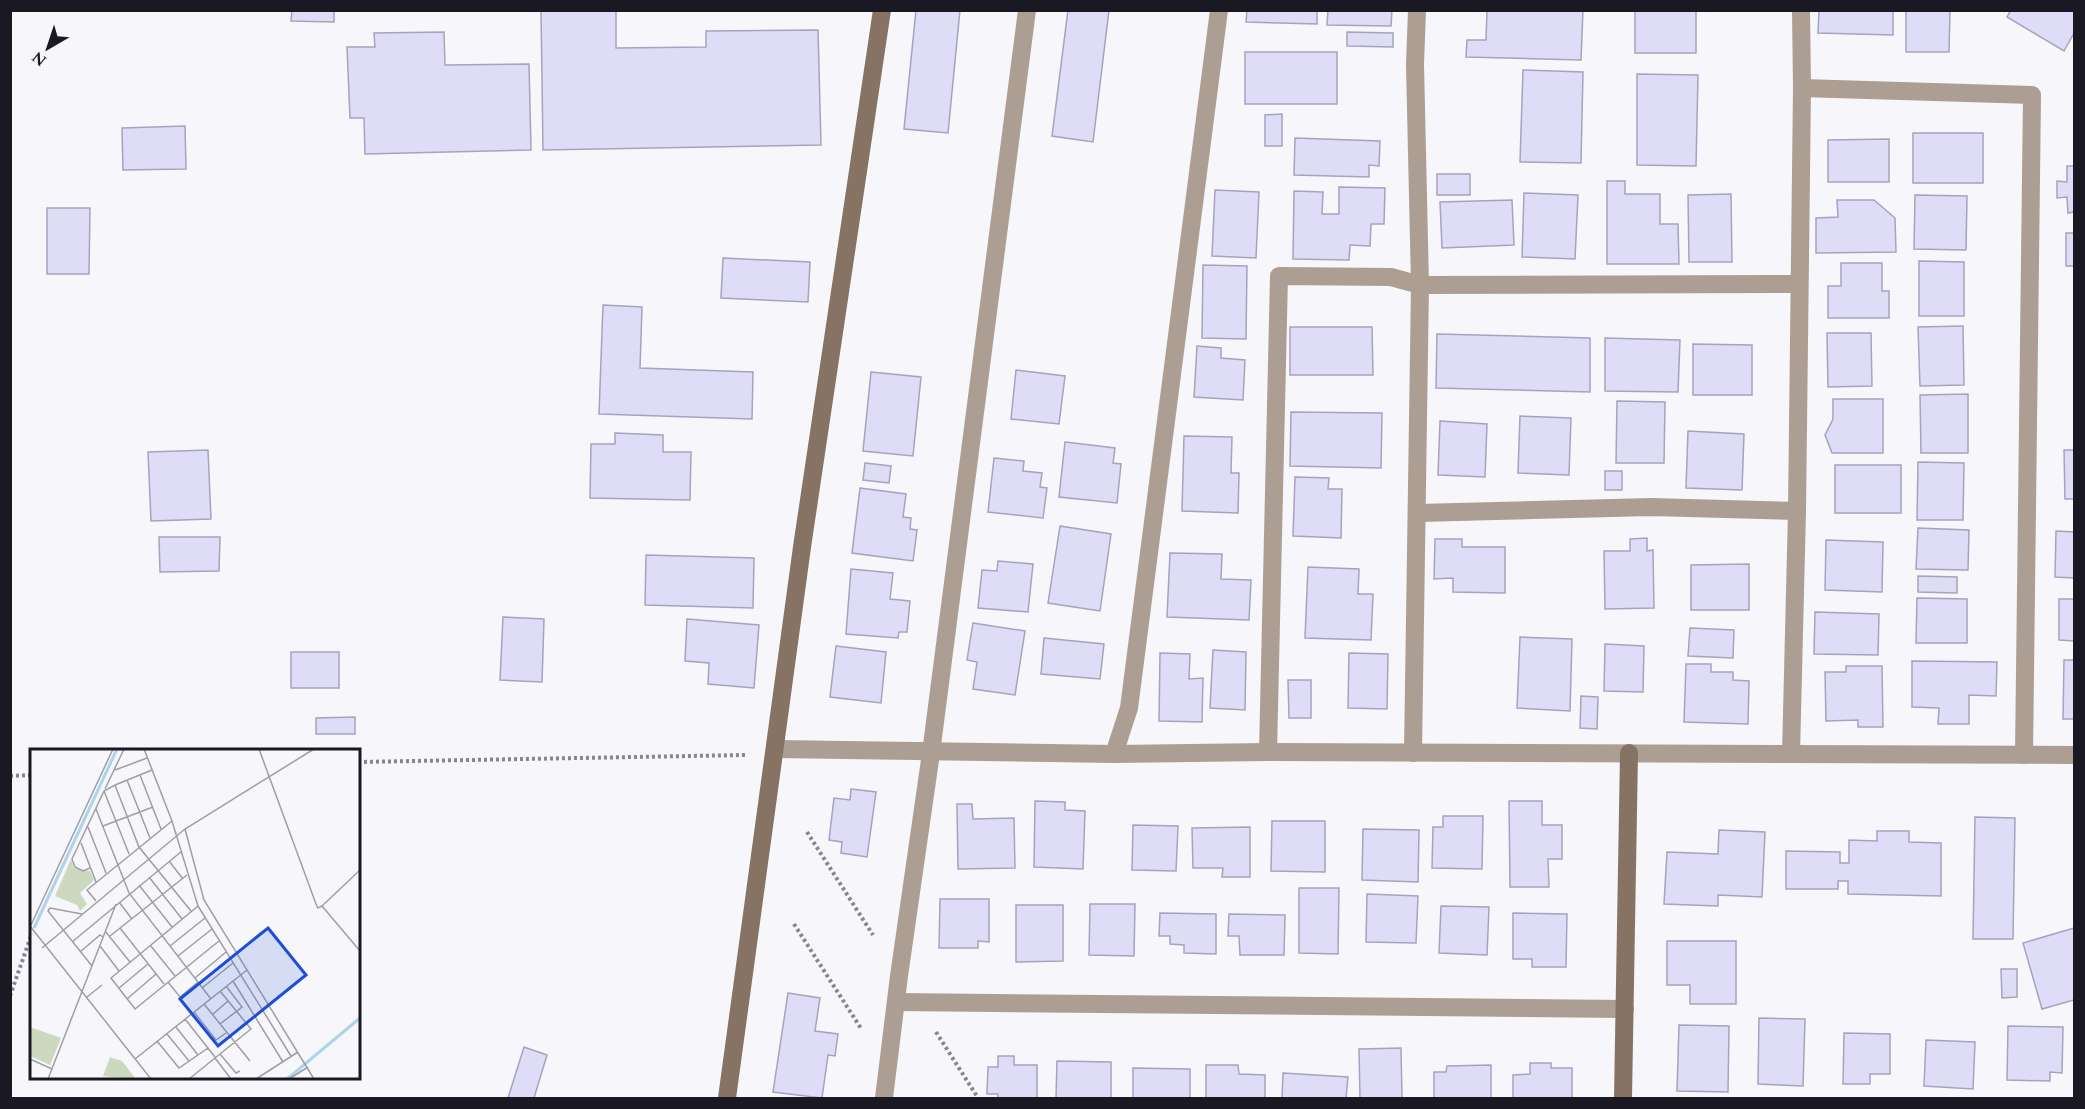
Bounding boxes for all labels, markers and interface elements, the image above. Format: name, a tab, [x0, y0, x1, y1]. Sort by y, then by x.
north arrow	[18, 18, 78, 78]
text: N	[27, 45, 52, 72]
inset map	[30, 749, 360, 1079]

